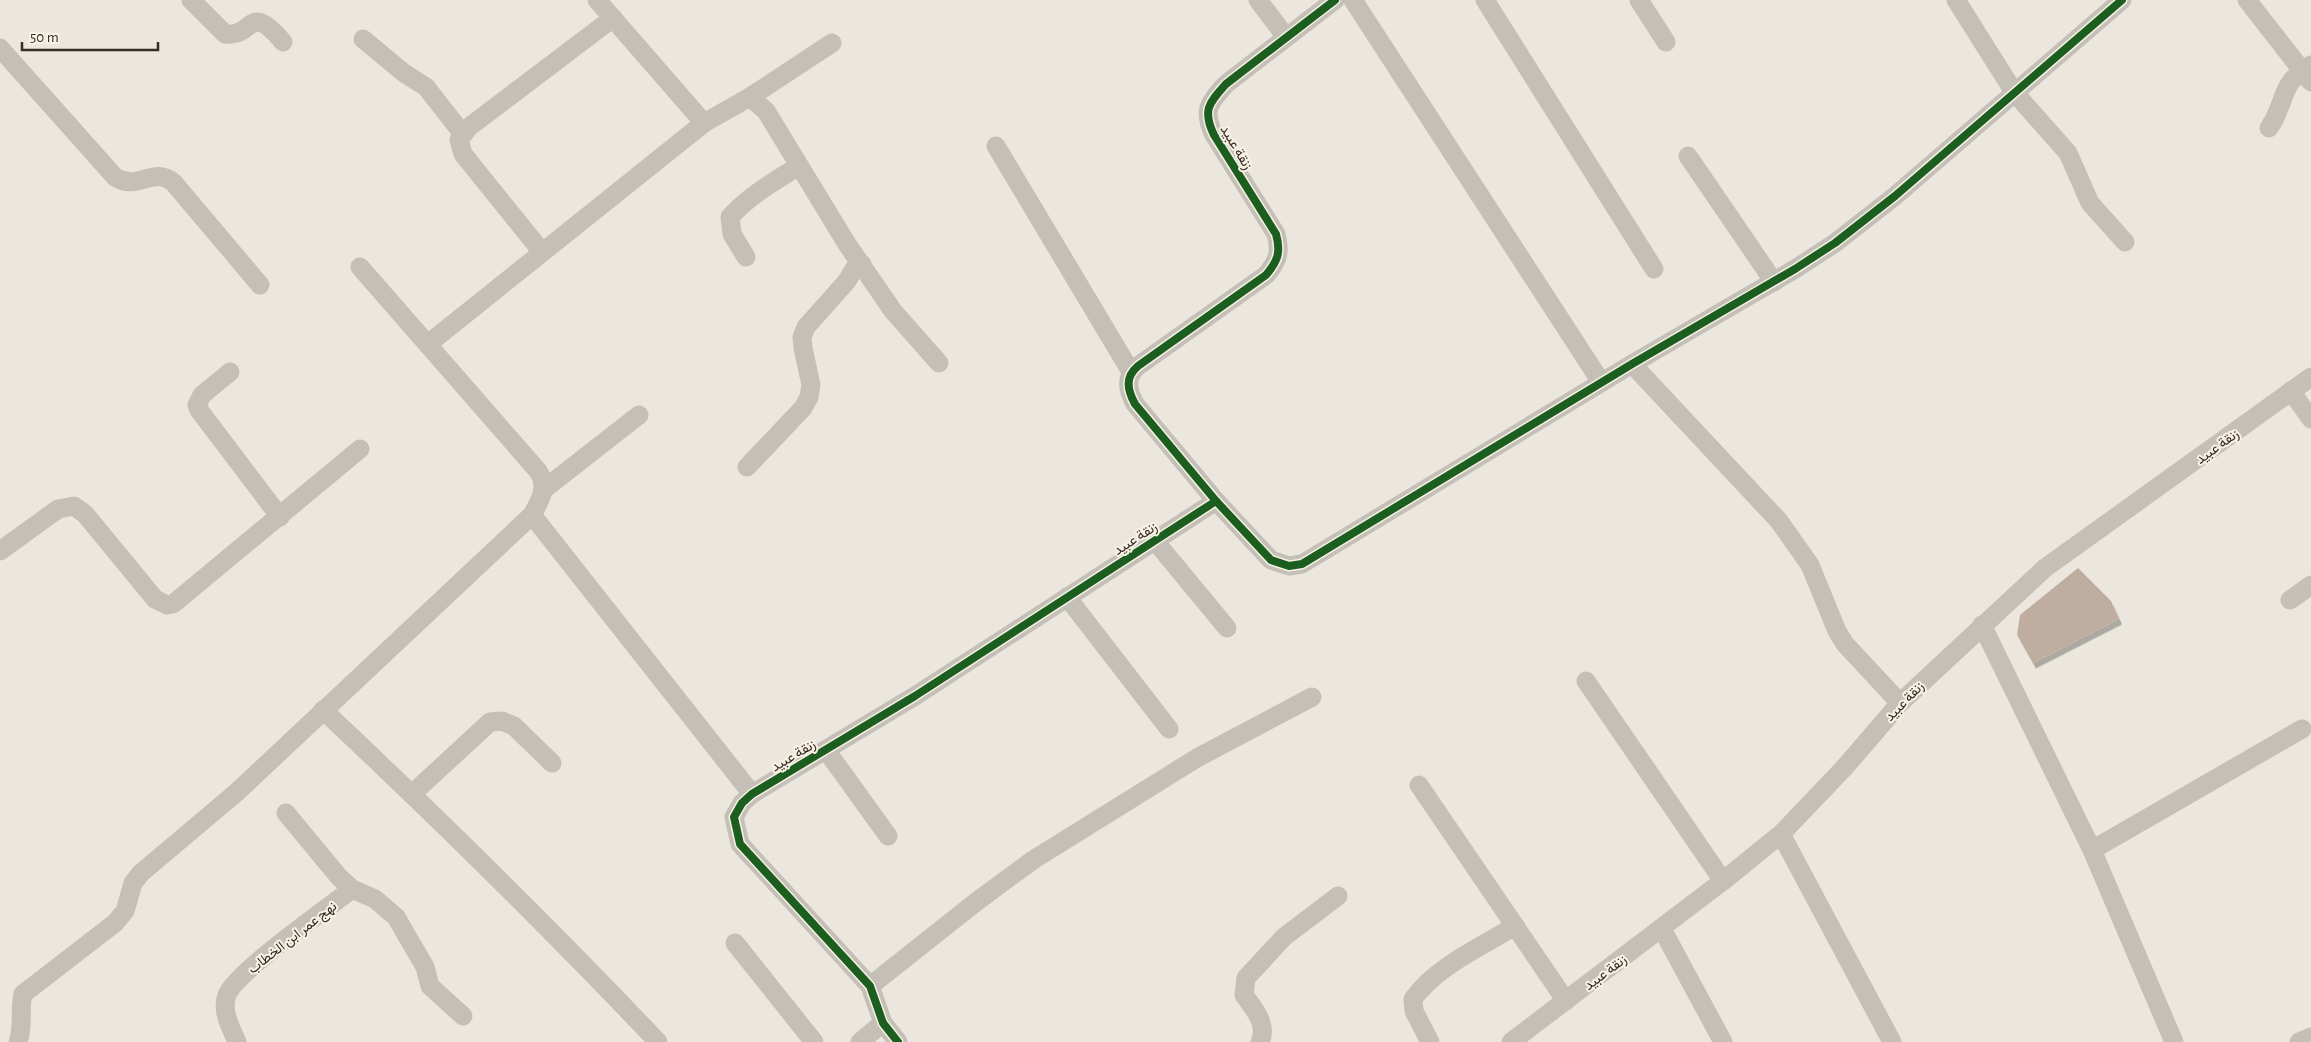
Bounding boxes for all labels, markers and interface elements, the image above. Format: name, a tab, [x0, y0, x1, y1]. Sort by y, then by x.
scale bar	[22, 20, 159, 52]
text: 50 m	[30, 30, 59, 45]
street label: زنقة عبيد	[1217, 123, 1255, 173]
street label: زنقة عبيد	[2194, 427, 2242, 468]
street label: زنقة عبيد	[1111, 520, 1161, 559]
street label: زنقة عبيد	[1883, 679, 1928, 725]
street label: زنقة عبيد	[769, 737, 819, 775]
street label: نهج عمر ابن الخطاب	[246, 899, 341, 979]
street label: زنقة عبيد	[1582, 952, 1630, 994]

